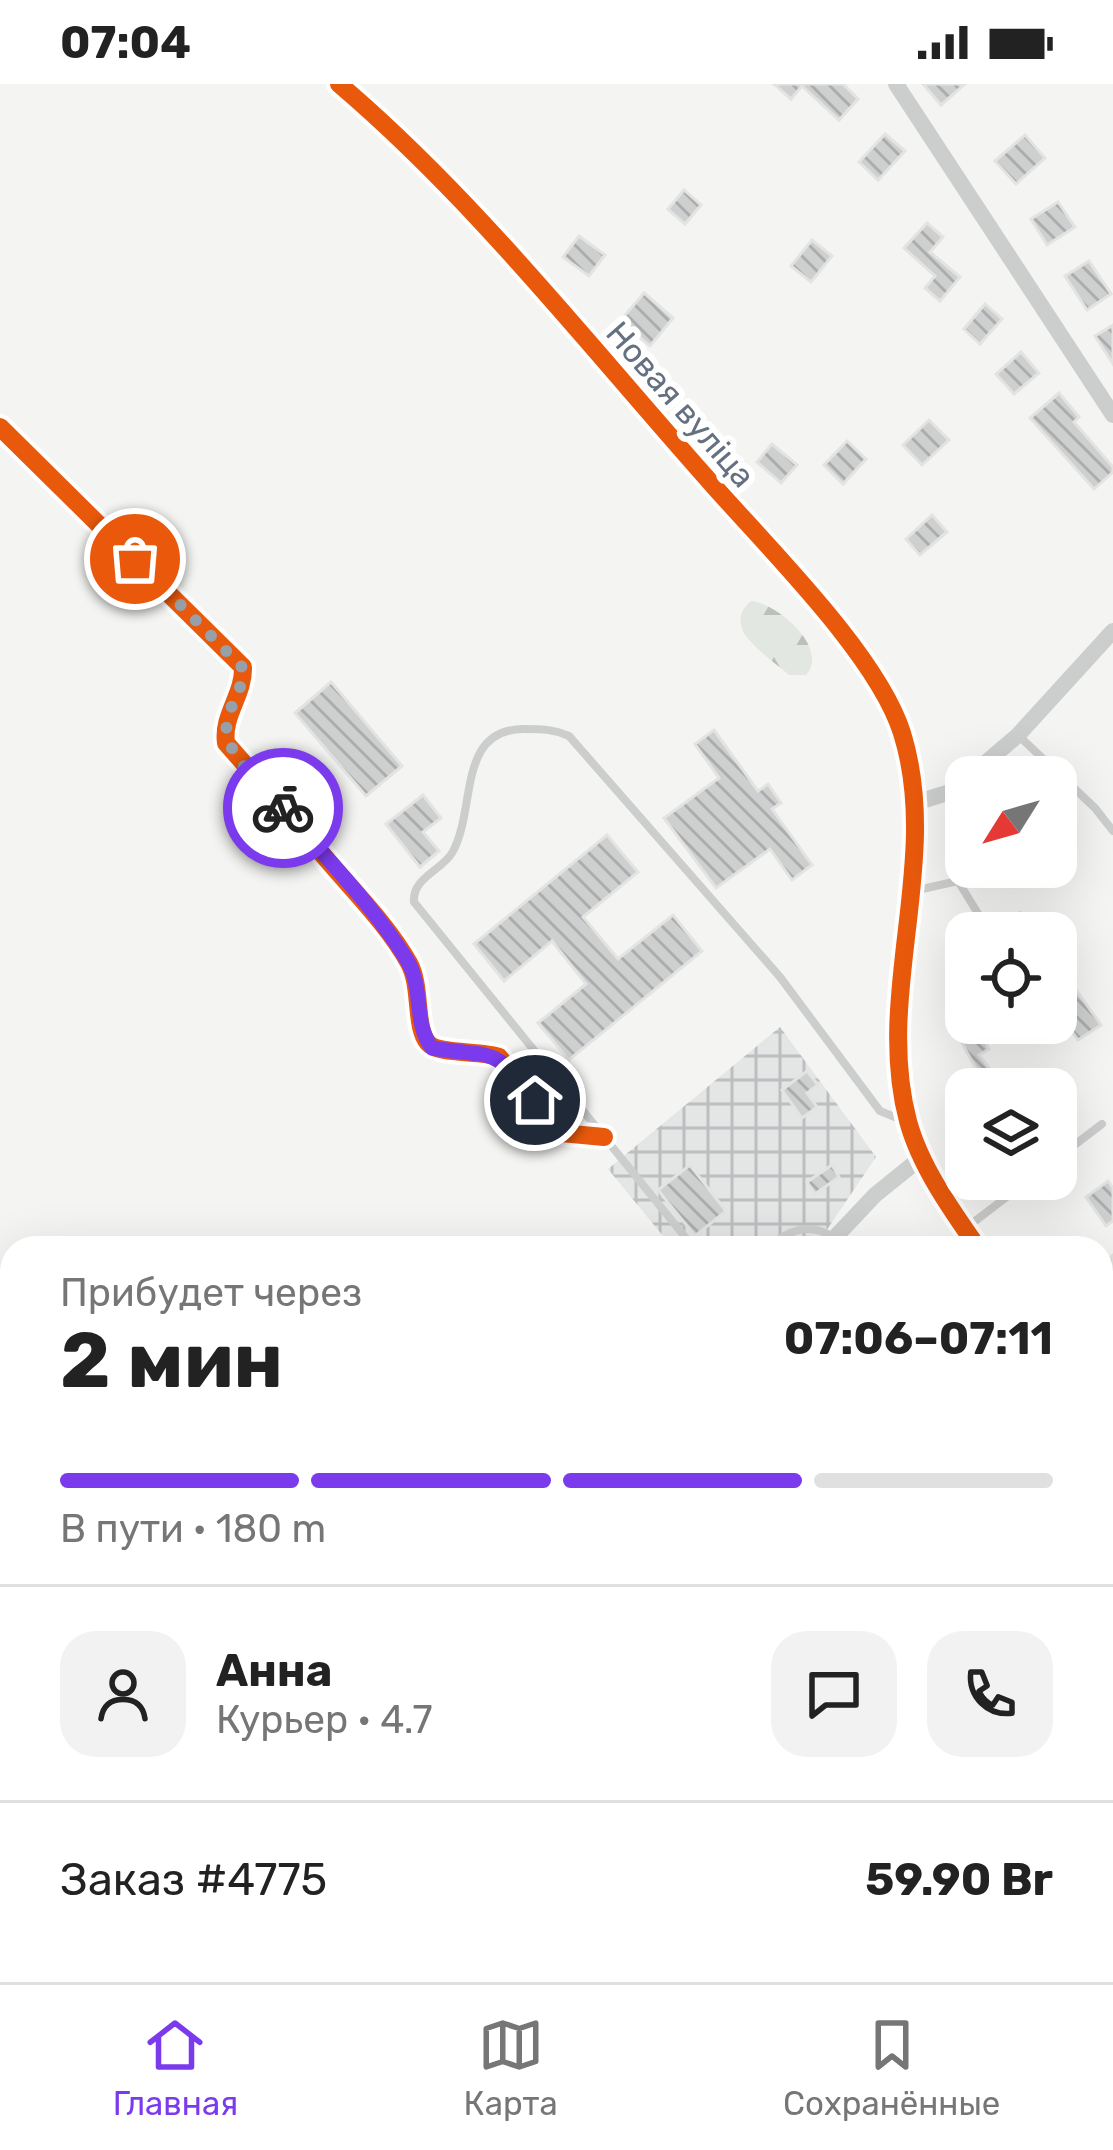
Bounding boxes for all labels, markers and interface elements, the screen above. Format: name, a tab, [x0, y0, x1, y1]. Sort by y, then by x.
text: 07:04	[60, 16, 191, 69]
street label: Новая вуліца	[598, 314, 763, 495]
pin	[84, 508, 186, 610]
icon: bag	[102, 526, 168, 592]
courier	[223, 748, 343, 868]
north arrow	[945, 756, 1077, 888]
map controls	[945, 756, 1077, 1200]
icon: bike	[250, 775, 316, 841]
button: locate	[945, 912, 1077, 1044]
pin	[484, 1049, 586, 1151]
icon: home	[502, 1067, 568, 1133]
button: layers	[945, 1068, 1077, 1200]
text: Прибудет через	[60, 1270, 362, 1316]
text: 07:06–07:11	[784, 1312, 1053, 1365]
text: 2 мин	[60, 1314, 283, 1407]
text: В пути · 180 m	[60, 1506, 326, 1552]
button: person	[60, 1631, 186, 1757]
button: chat	[771, 1631, 897, 1757]
button: phone	[927, 1631, 1053, 1757]
text: Анна	[216, 1644, 332, 1697]
text: Курьер · 4.7	[216, 1697, 432, 1743]
text: Заказ #4775	[60, 1853, 327, 1906]
text: 59.90 Br	[865, 1853, 1053, 1906]
tab: Главная	[113, 2012, 238, 2123]
tab: Карта	[464, 2012, 558, 2123]
tab: Сохранённые	[783, 2012, 1000, 2123]

